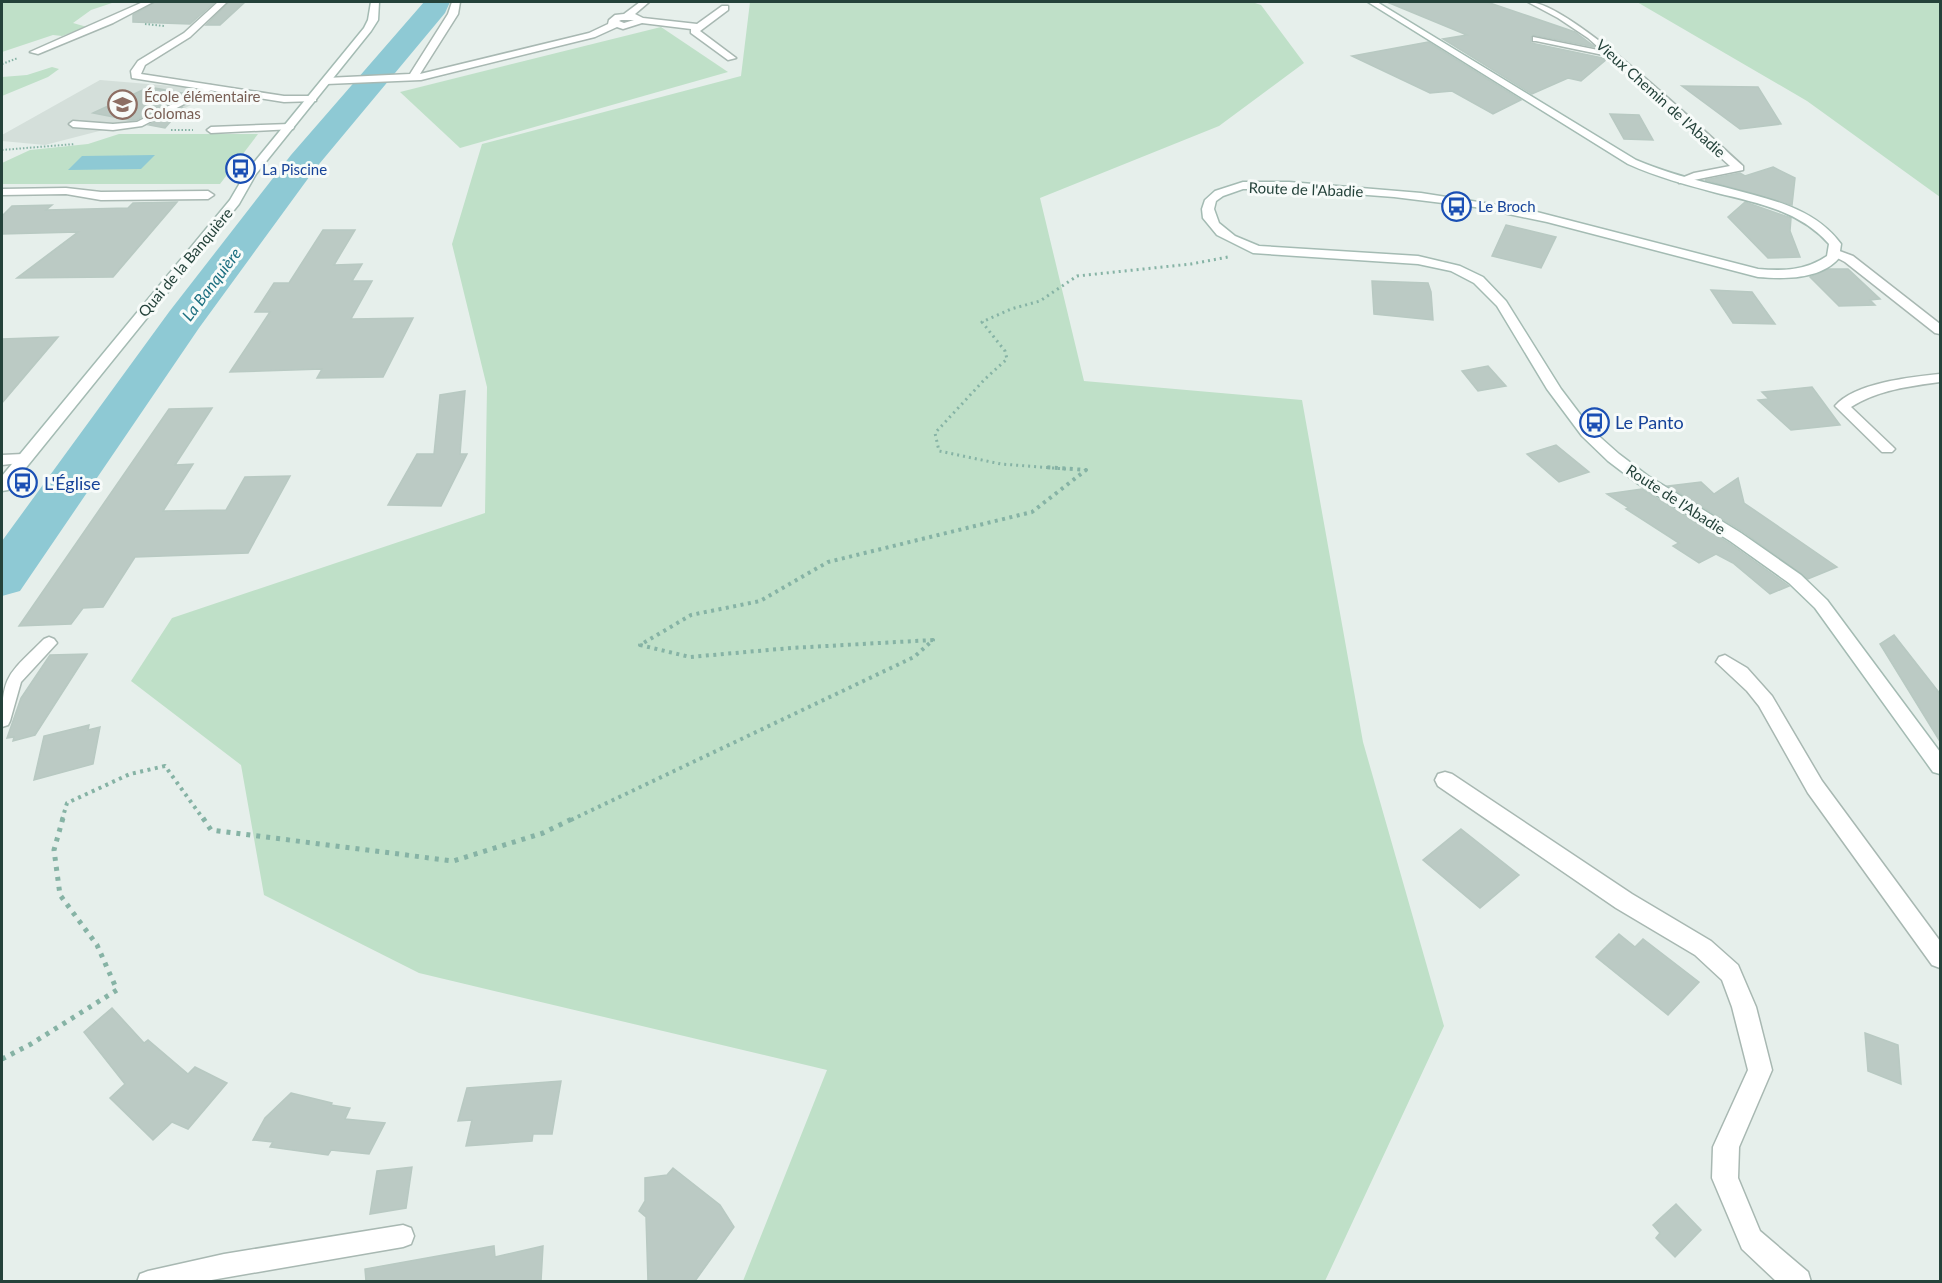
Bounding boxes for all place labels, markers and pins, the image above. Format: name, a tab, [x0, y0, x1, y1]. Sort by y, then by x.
place label: École élémentaire Colomas	[144, 87, 261, 122]
school or university icon: École élémentaire Colomas	[107, 89, 139, 121]
bus stop icon: La Piscine	[225, 153, 257, 185]
place label: La Piscine	[262, 160, 327, 178]
bus stop icon: Le Broch	[1441, 190, 1473, 222]
place label: Le Broch	[1478, 197, 1536, 215]
bus stop icon: Le Panto	[1578, 406, 1610, 438]
place label: Le Panto	[1615, 411, 1684, 433]
bus stop icon: L'Église	[7, 467, 39, 499]
place label: L'Église	[44, 472, 101, 494]

